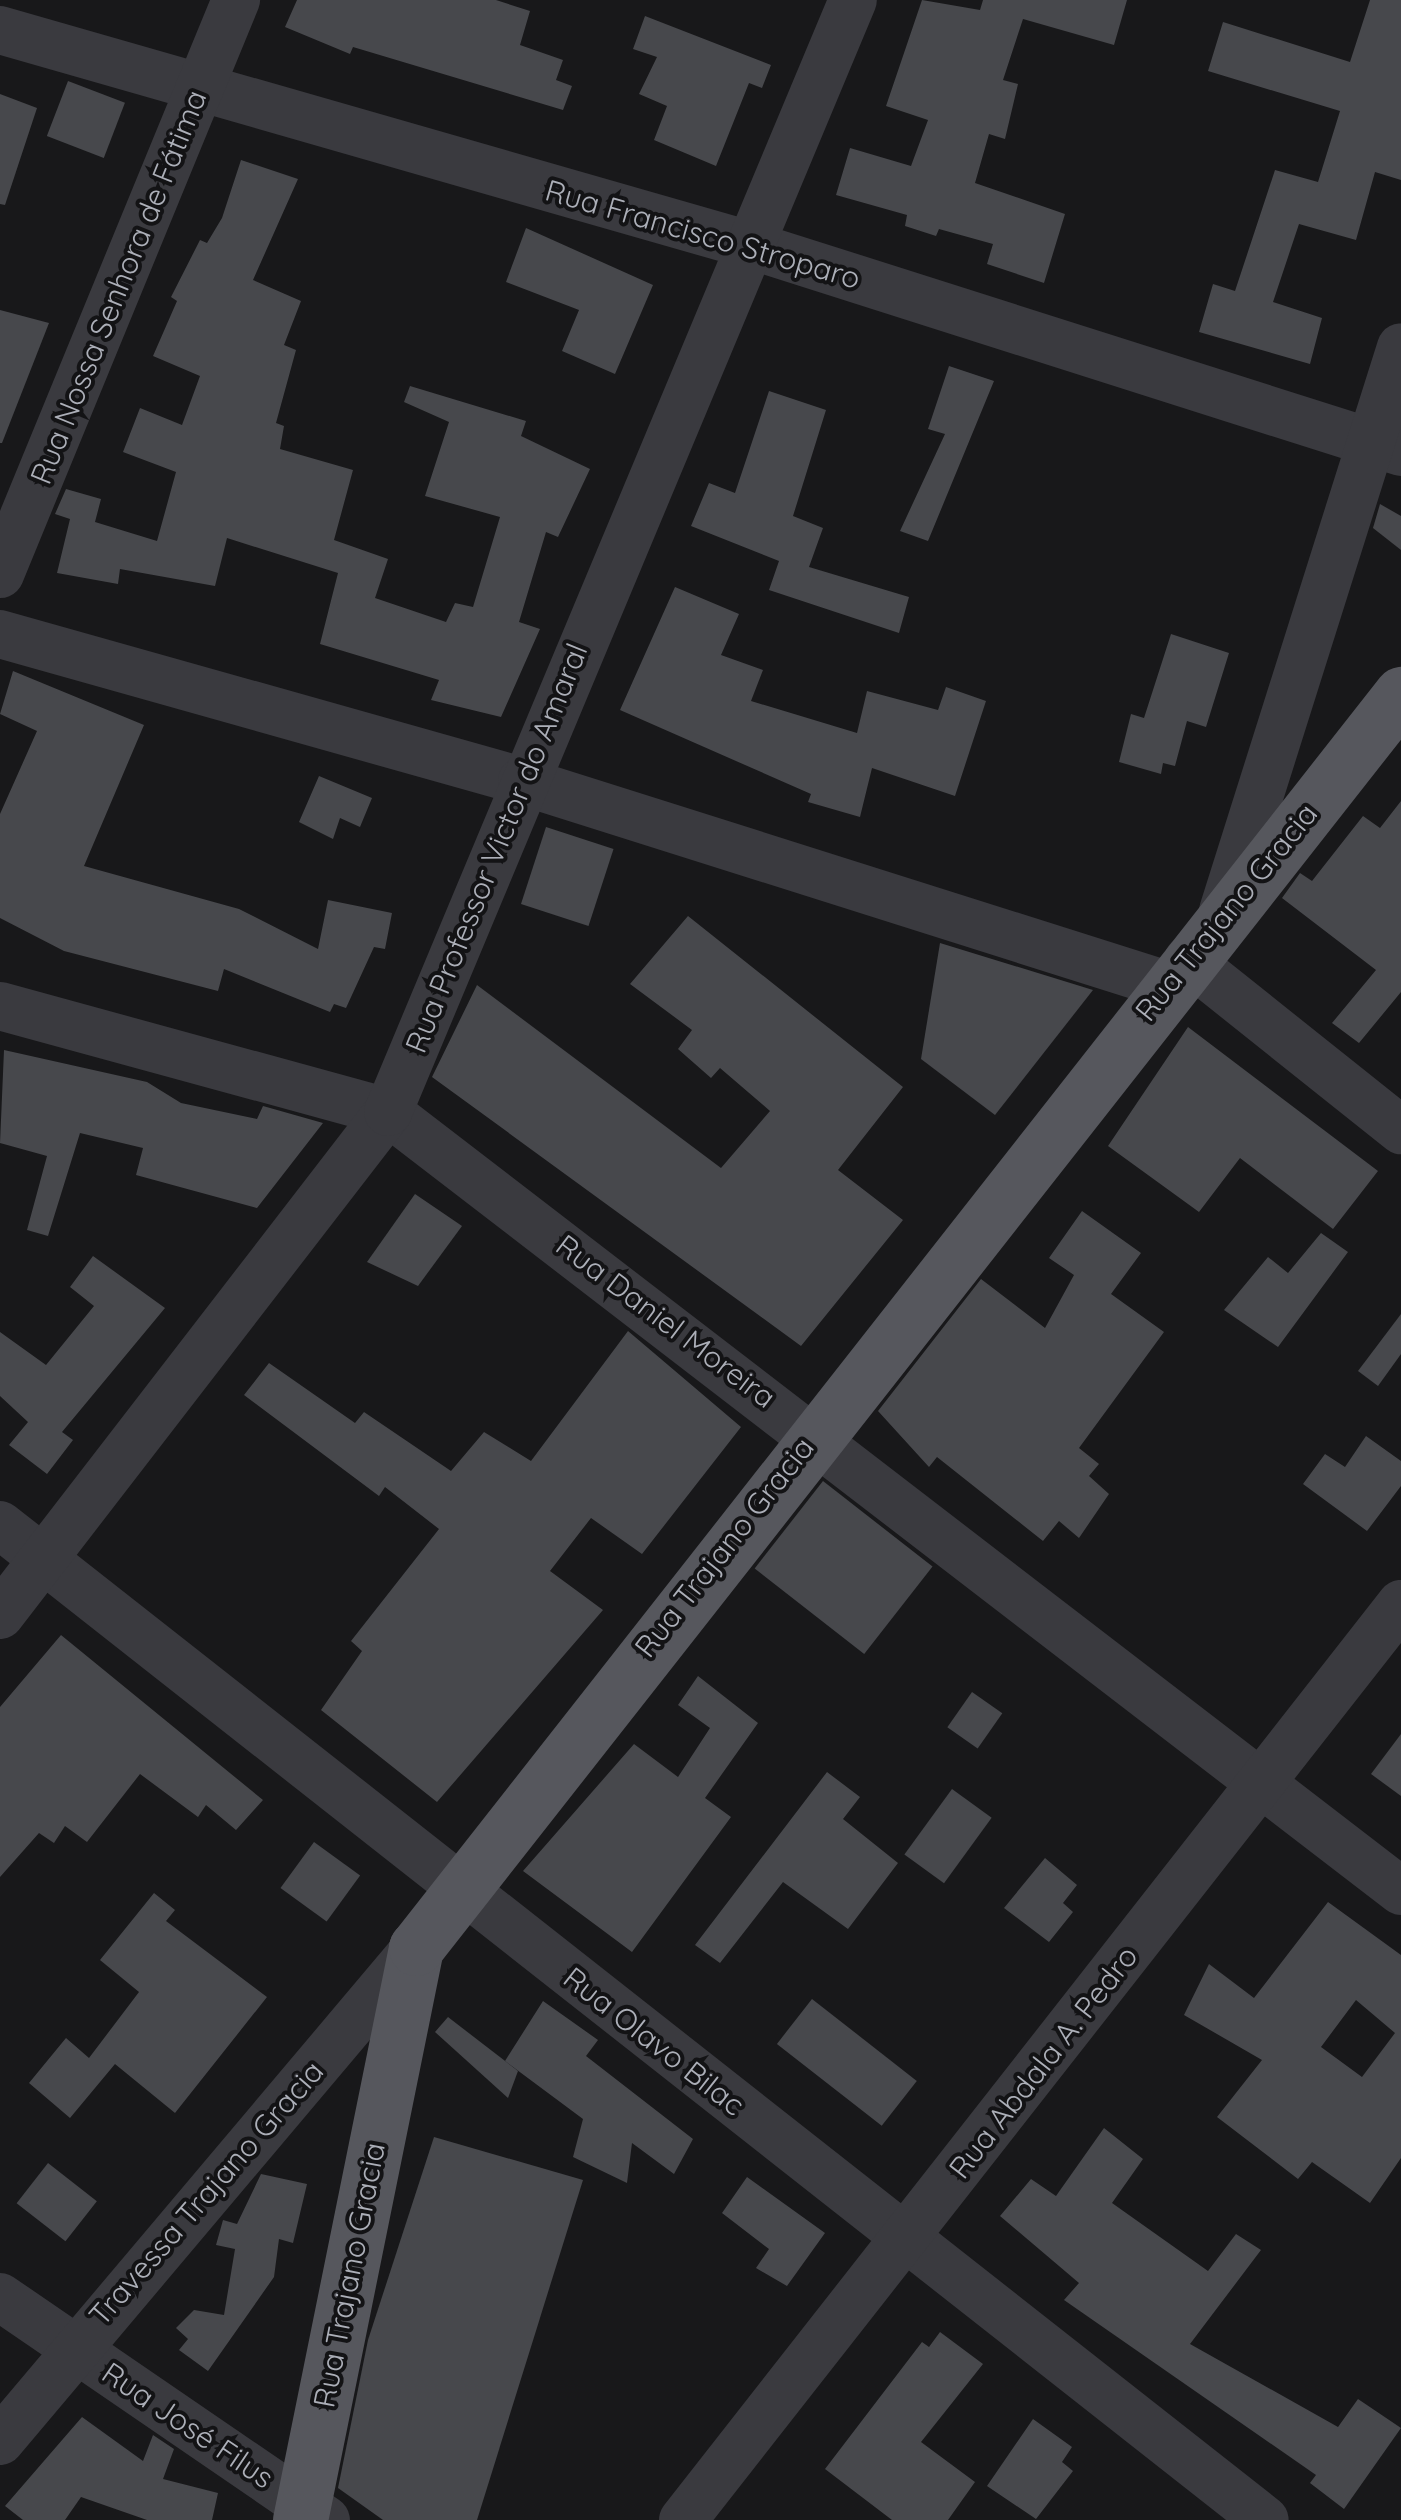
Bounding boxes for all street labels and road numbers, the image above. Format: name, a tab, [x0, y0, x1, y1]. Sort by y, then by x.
street label: Rua Nossa Senhora de Fátima	[22, 85, 214, 489]
street label: Rua Francisco Stroparo	[541, 172, 865, 296]
street label: Rua Professor Victor do Amaral	[397, 638, 595, 1058]
street label: Rua Trajano Gracia	[1127, 796, 1325, 1028]
street label: Rua Daniel Moreira	[549, 1227, 783, 1415]
street label: Rua Trajano Gracia	[627, 1430, 821, 1664]
street label: Rua Abdala A. Pedro	[941, 1939, 1145, 2185]
street label: Rua Olavo Bilac	[556, 1959, 752, 2123]
street label: Travessa Trajano Gracia	[81, 2053, 331, 2333]
street label: Rua Trajano Gracia	[306, 2139, 392, 2411]
street label: Rua José Filus	[95, 2354, 281, 2496]

